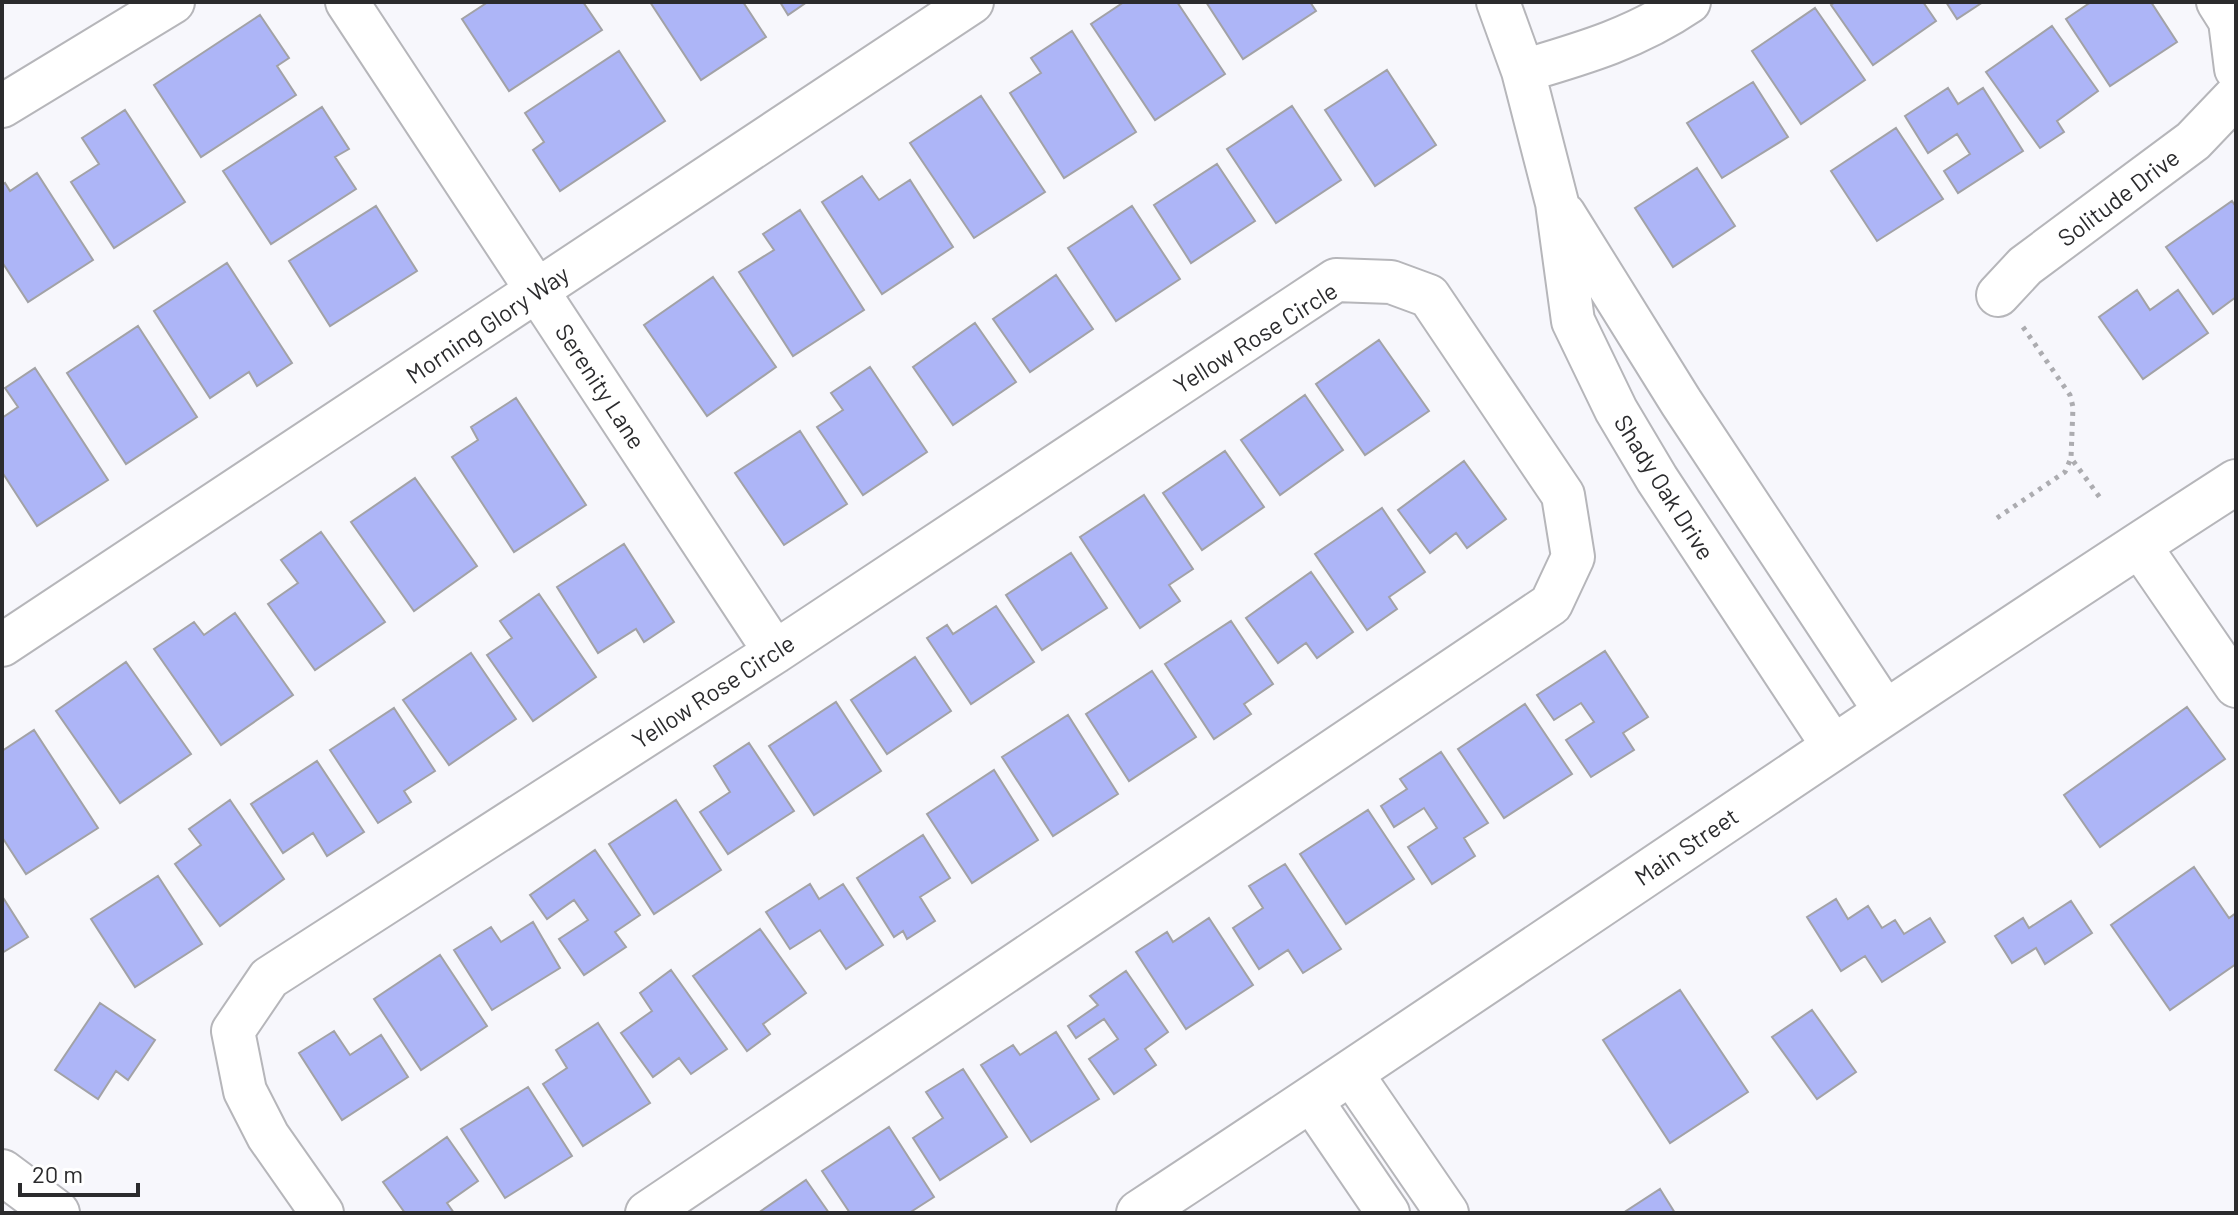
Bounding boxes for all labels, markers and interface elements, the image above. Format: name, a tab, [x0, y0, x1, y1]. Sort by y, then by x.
street label: Solitude Drive	[2052, 142, 2184, 252]
street label: Morning Glory Way	[400, 259, 574, 389]
street label: Yellow Rose Circle	[1168, 275, 1342, 399]
street label: Serenity Lane	[550, 318, 652, 454]
street label: Shady Oak Drive	[1609, 409, 1721, 565]
street label: Yellow Rose Circle	[626, 628, 800, 754]
street label: Main Street	[1629, 801, 1743, 891]
scale bar	[20, 1147, 138, 1197]
text: 20 m	[32, 1159, 83, 1188]

